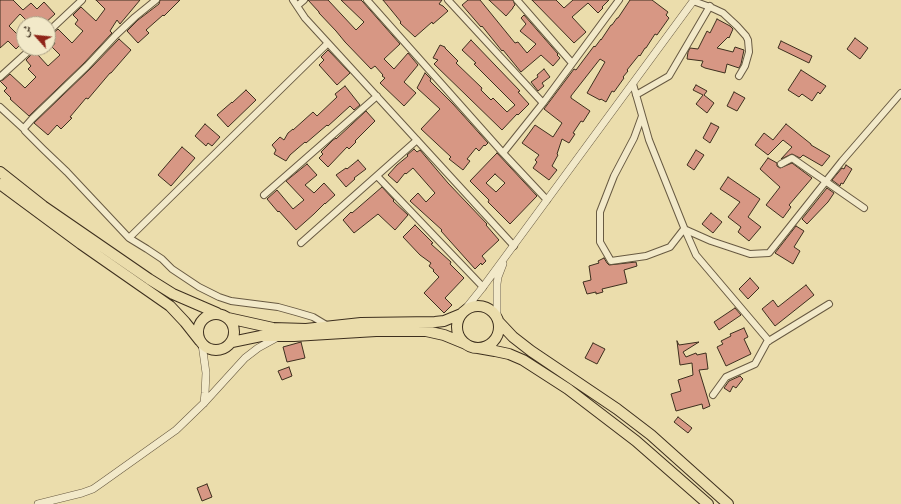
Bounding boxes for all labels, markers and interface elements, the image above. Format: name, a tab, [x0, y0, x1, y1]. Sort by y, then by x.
north arrow	[16, 16, 56, 56]
text: ش	[17, 23, 35, 39]

